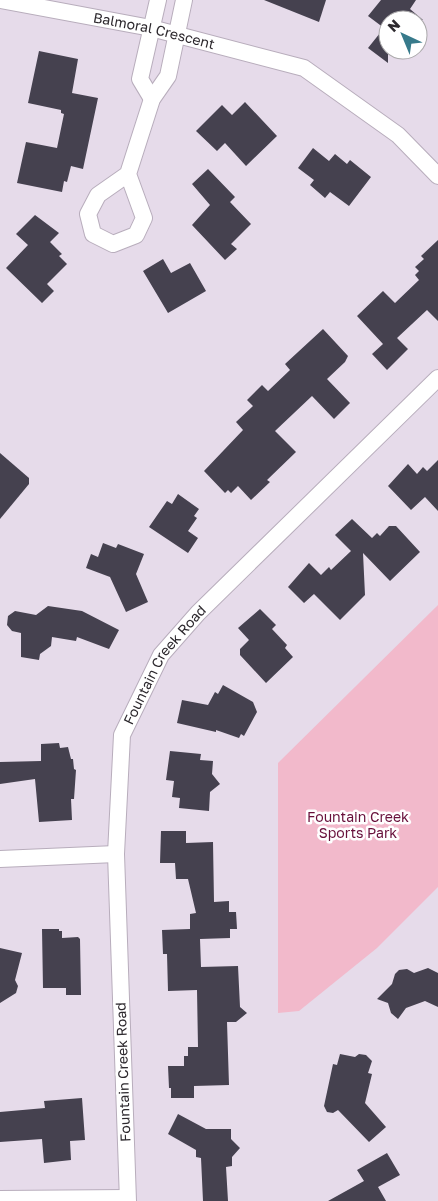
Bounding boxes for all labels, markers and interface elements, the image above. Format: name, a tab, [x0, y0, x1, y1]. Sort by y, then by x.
street label: Balmoral Crescent	[92, 8, 217, 52]
north arrow	[378, 10, 428, 60]
text: N	[384, 15, 403, 35]
street label: Fountain Creek Road	[119, 601, 209, 727]
park label: Fountain Creek Sports Park	[307, 808, 409, 841]
street label: Fountain Creek Road	[112, 1002, 133, 1142]

